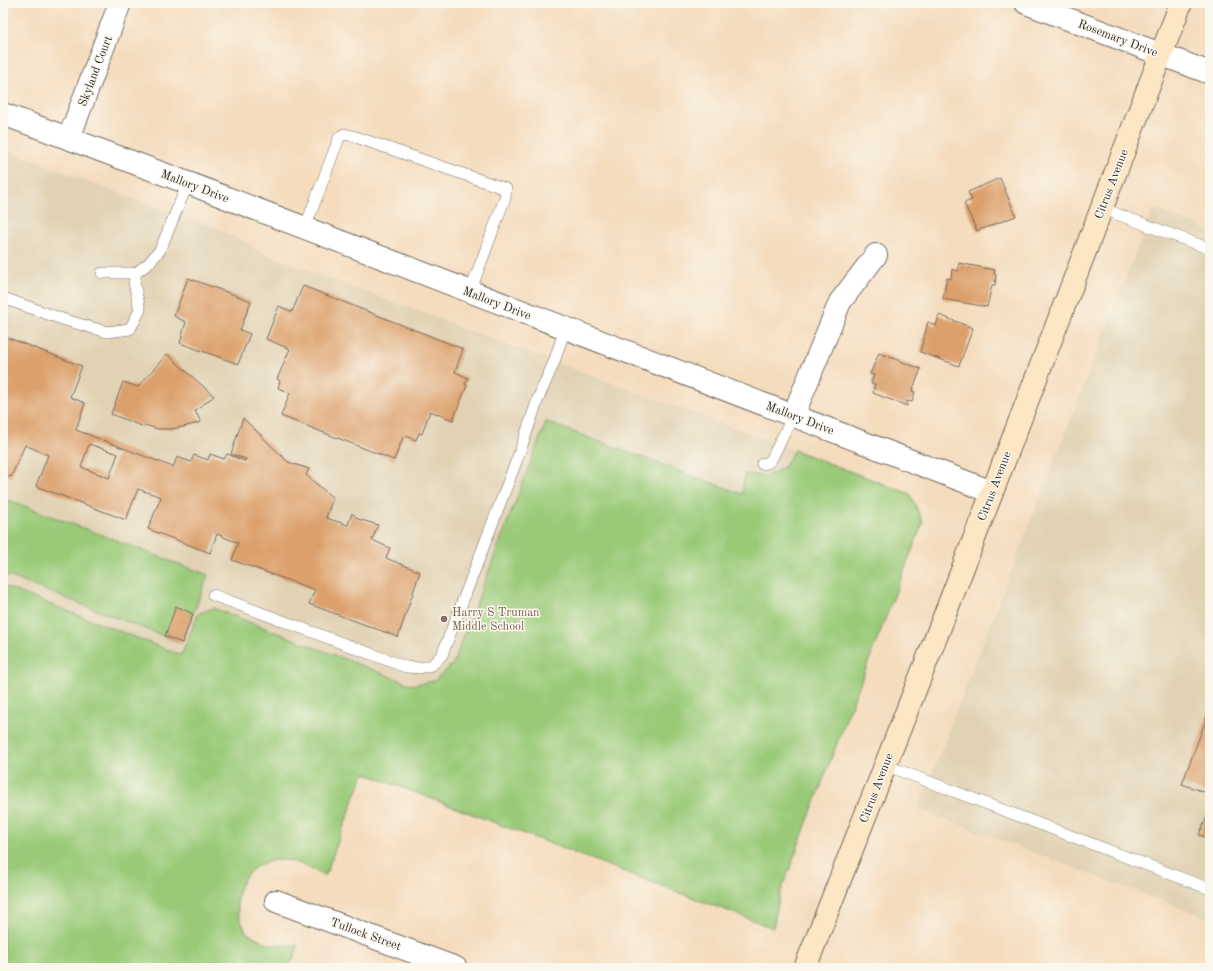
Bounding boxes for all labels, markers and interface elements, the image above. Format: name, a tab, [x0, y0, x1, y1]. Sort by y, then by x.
street label: Rosemary Drive	[1076, 18, 1160, 60]
street label: Skyland Court	[77, 34, 115, 108]
street label: Citrus Avenue	[1093, 147, 1131, 221]
street label: Mallory Drive	[159, 168, 231, 206]
street label: Mallory Drive	[461, 285, 533, 323]
street label: Mallory Drive	[764, 400, 836, 438]
street label: Citrus Avenue	[976, 449, 1014, 523]
place label: Harry S Truman Middle School	[452, 607, 540, 633]
marker: Harry S Truman Middle School	[439, 614, 449, 624]
street label: Citrus Avenue	[858, 751, 896, 825]
street label: Tullock Street	[329, 917, 403, 953]

